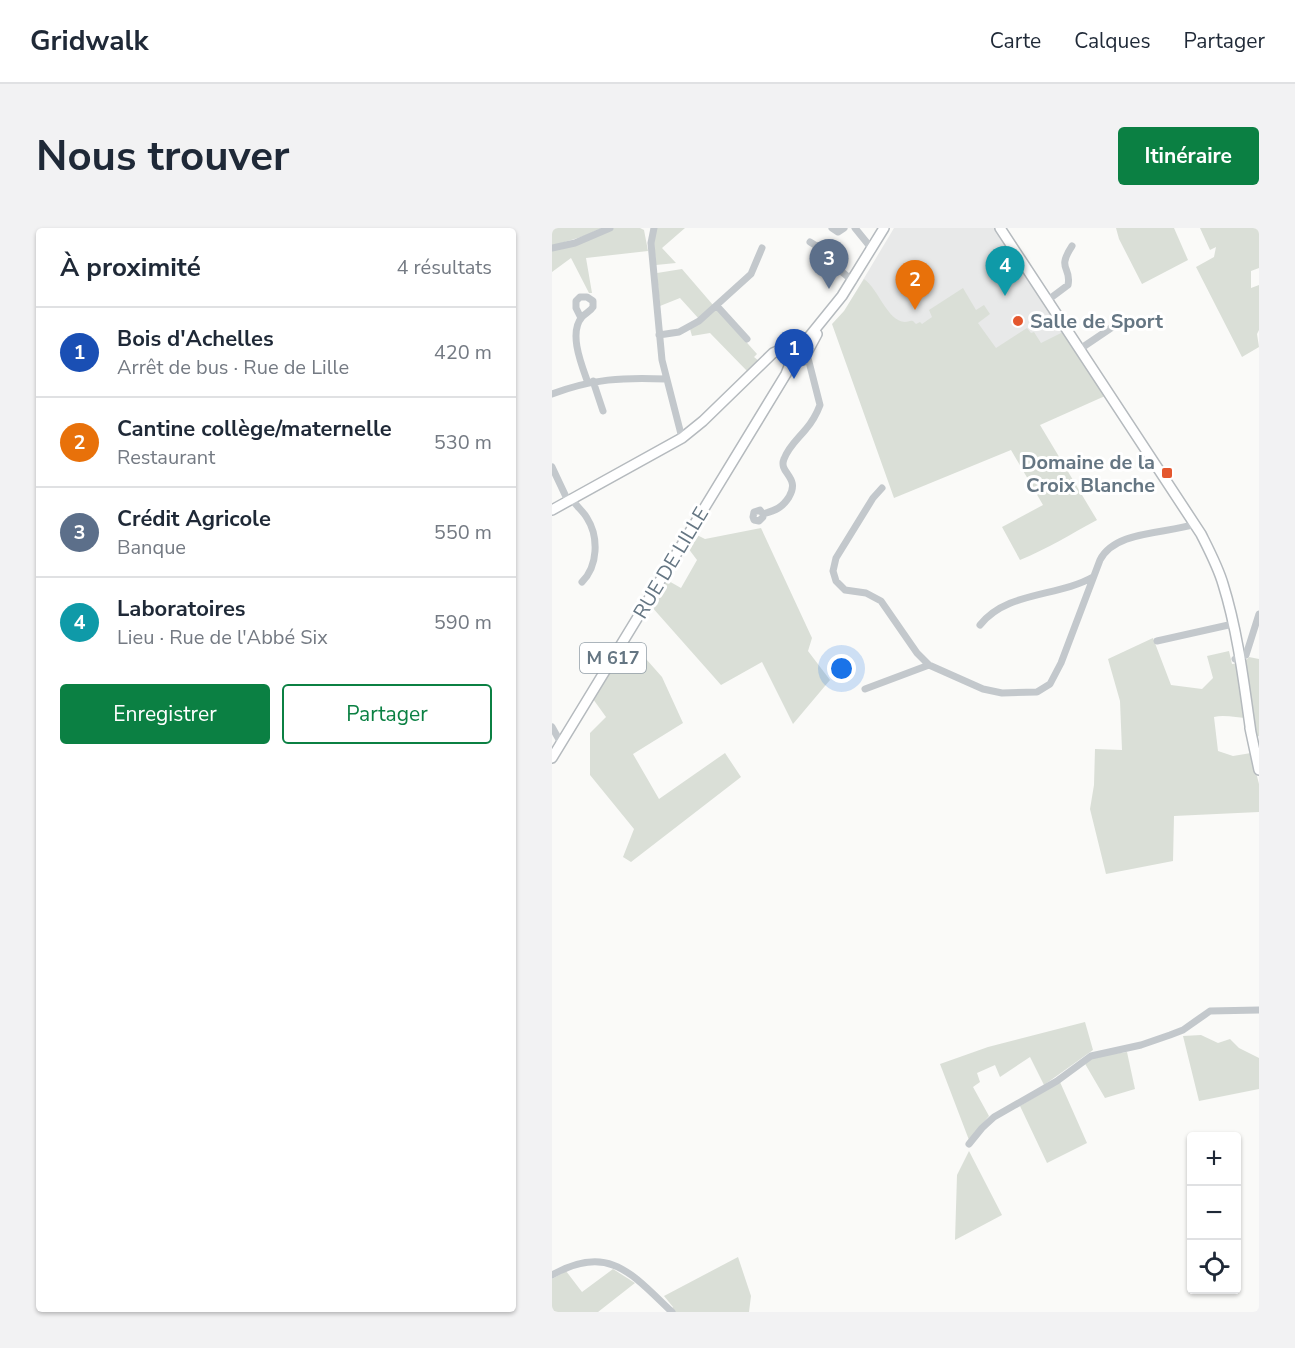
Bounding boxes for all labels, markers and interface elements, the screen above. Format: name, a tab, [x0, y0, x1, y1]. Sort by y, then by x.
text: Gridwalk	[30, 22, 148, 60]
text: Carte	[990, 27, 1041, 55]
text: Calques	[1074, 27, 1151, 55]
text: Partager	[1184, 27, 1265, 55]
button: Itinéraire	[1118, 127, 1259, 185]
text: Nous trouver	[36, 128, 289, 185]
pin: 3	[810, 239, 848, 289]
pin: 4	[986, 247, 1024, 296]
text: À proximité	[60, 250, 201, 285]
text: 4 résultats	[396, 254, 492, 281]
pin: 2	[896, 260, 934, 310]
place label: Salle de Sport	[1030, 308, 1163, 335]
marker: Salle de Sport	[1011, 314, 1025, 328]
text: Bois d'Achelles	[117, 324, 274, 354]
pin: 1	[774, 330, 814, 379]
text: 1	[74, 339, 86, 366]
text: 420 m	[434, 339, 492, 366]
text: Arrêt de bus · Rue de Lille	[117, 354, 349, 381]
text: Cantine collège/maternelle	[117, 414, 392, 444]
text: 2	[74, 429, 86, 456]
text: 530 m	[434, 429, 492, 456]
text: Restaurant	[117, 444, 215, 471]
place label: Domaine de la Croix Blanche	[1021, 449, 1155, 499]
marker: Domaine de la Croix Blanche	[1160, 466, 1174, 480]
street label: RUE DE LILLE	[627, 502, 715, 624]
text: Crédit Agricole	[117, 504, 271, 534]
text: 3	[74, 519, 86, 546]
text: 550 m	[434, 519, 492, 546]
text: Banque	[117, 534, 186, 561]
text: Laboratoires	[117, 594, 246, 624]
text: 4	[74, 609, 86, 636]
text: 590 m	[434, 609, 492, 636]
text: Lieu · Rue de l'Abbé Six	[117, 624, 328, 651]
road number: M 617	[580, 643, 646, 673]
your location	[827, 654, 856, 683]
button: Enregistrer	[60, 684, 270, 744]
button: Partager	[282, 684, 492, 744]
map controls	[1187, 1132, 1241, 1294]
button: +	[1187, 1132, 1241, 1186]
button: −	[1187, 1186, 1241, 1240]
button: locate	[1187, 1240, 1241, 1294]

